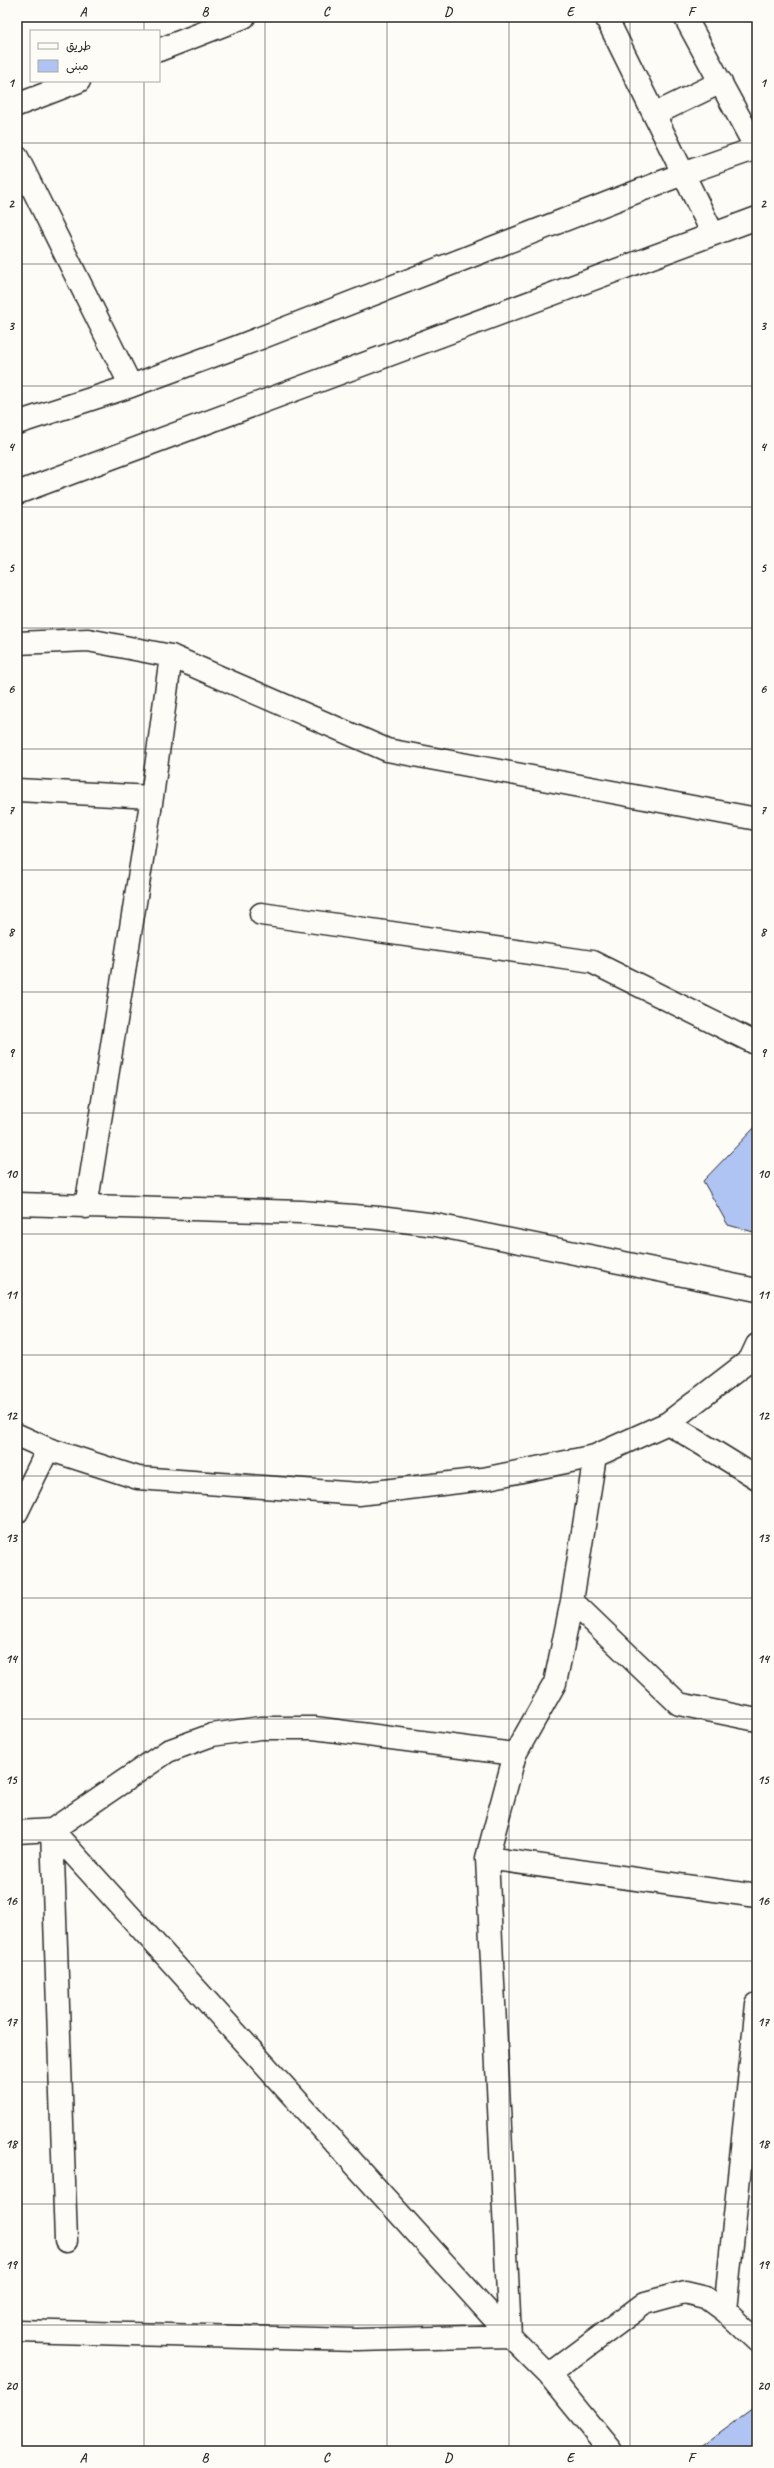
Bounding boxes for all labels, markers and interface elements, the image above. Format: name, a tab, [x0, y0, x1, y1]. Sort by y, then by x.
text: A	[80, 4, 88, 20]
text: B	[202, 4, 210, 20]
text: C	[323, 4, 331, 20]
text: D	[444, 4, 453, 20]
text: E	[567, 4, 576, 20]
text: F	[688, 4, 697, 20]
legend	[30, 30, 160, 82]
text: طريق	[66, 38, 91, 54]
text: مبنى	[66, 58, 89, 74]
text: 1	[8, 75, 16, 91]
text: 1	[760, 75, 768, 91]
text: 2	[8, 196, 15, 212]
text: 2	[760, 196, 767, 212]
text: 3	[8, 318, 15, 334]
text: 3	[760, 318, 767, 334]
text: 4	[8, 439, 16, 455]
text: 4	[760, 439, 768, 455]
text: 5	[8, 560, 15, 576]
text: 5	[760, 560, 767, 576]
text: 6	[8, 681, 15, 697]
text: 6	[760, 681, 767, 697]
text: 7	[8, 802, 15, 818]
text: 7	[760, 802, 767, 818]
text: 8	[8, 924, 16, 940]
text: 8	[760, 924, 768, 940]
text: 9	[8, 1045, 15, 1061]
text: 9	[760, 1045, 767, 1061]
text: 10	[5, 1166, 18, 1182]
text: 10	[757, 1166, 770, 1182]
text: 11	[5, 1287, 19, 1303]
text: 11	[757, 1287, 771, 1303]
text: 12	[5, 1408, 18, 1424]
text: 12	[757, 1408, 770, 1424]
text: 13	[5, 1530, 18, 1546]
text: 13	[757, 1530, 770, 1546]
text: 14	[5, 1651, 19, 1667]
text: 14	[757, 1651, 771, 1667]
text: 15	[5, 1772, 18, 1788]
text: 15	[757, 1772, 770, 1788]
text: 16	[5, 1893, 18, 1909]
text: 16	[757, 1893, 770, 1909]
text: 17	[5, 2014, 18, 2030]
text: 17	[757, 2014, 770, 2030]
text: 18	[5, 2136, 19, 2152]
text: 18	[757, 2136, 771, 2152]
text: 19	[5, 2257, 18, 2273]
text: 19	[757, 2257, 770, 2273]
text: 20	[5, 2378, 18, 2394]
text: 20	[757, 2378, 770, 2394]
text: A	[80, 2450, 88, 2466]
text: B	[202, 2450, 210, 2466]
text: C	[323, 2450, 331, 2466]
text: D	[444, 2450, 453, 2466]
text: E	[567, 2450, 576, 2466]
text: F	[688, 2450, 697, 2466]

